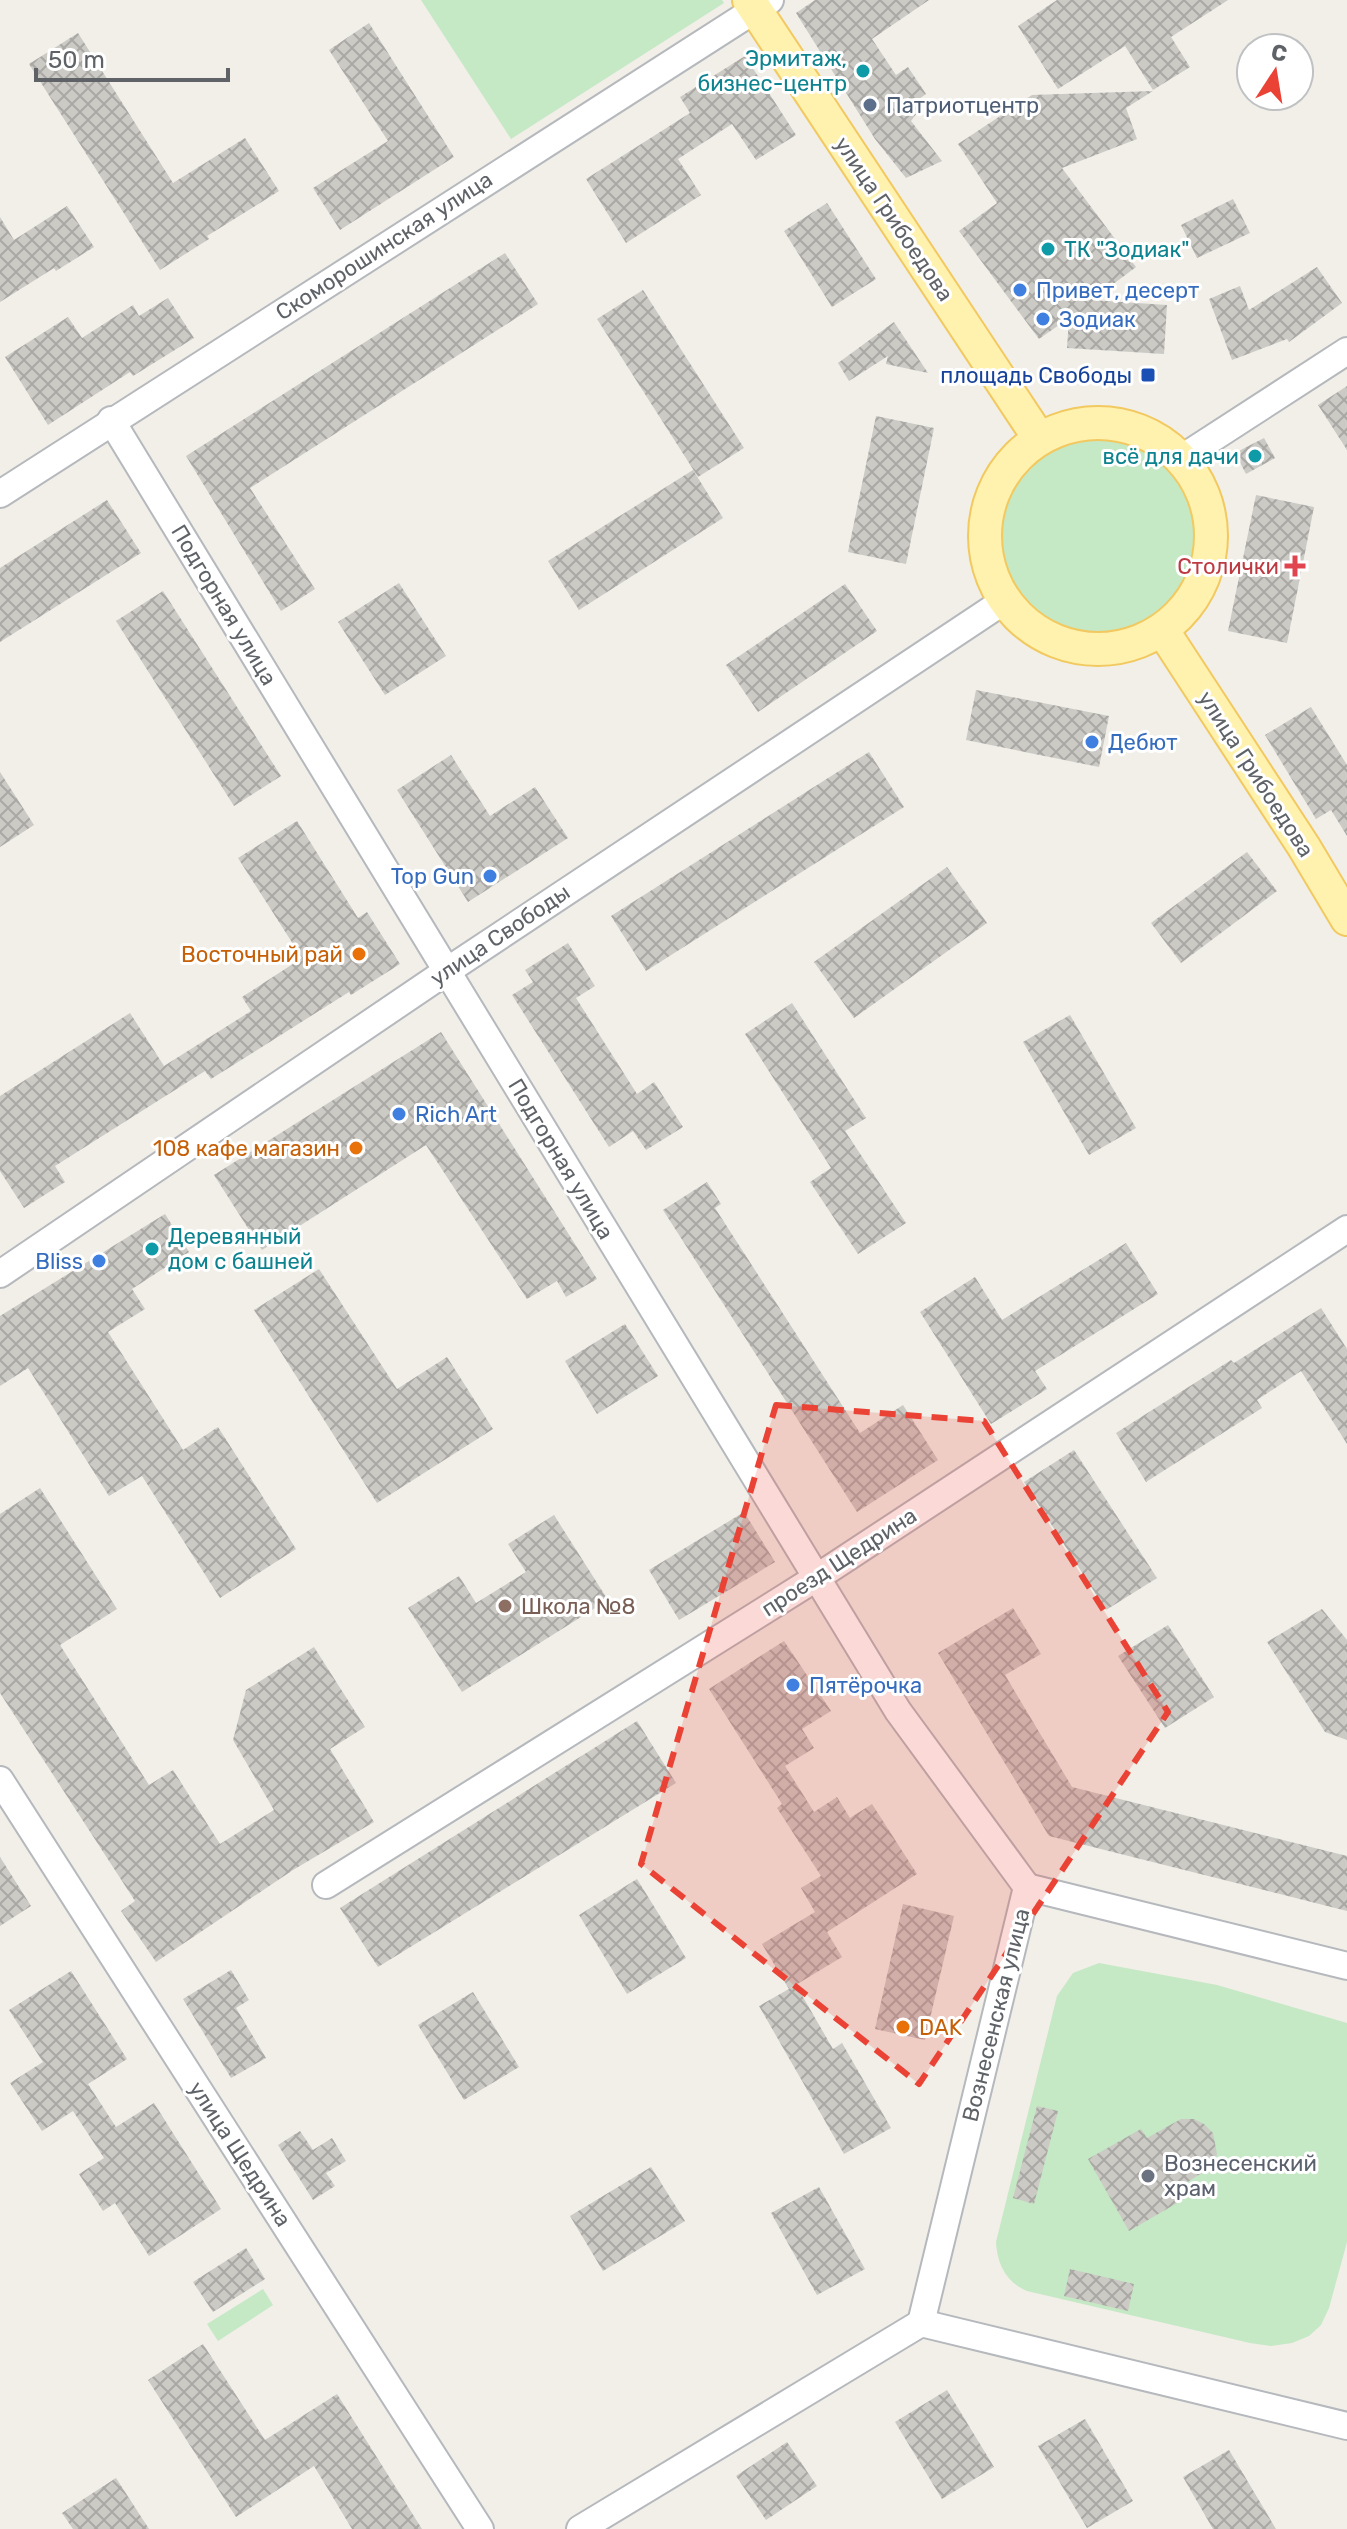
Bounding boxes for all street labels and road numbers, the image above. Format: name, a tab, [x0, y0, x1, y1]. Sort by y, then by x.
street label: улица Грибоедова	[829, 132, 959, 306]
street label: Скоморошинская улица	[271, 166, 497, 326]
street label: Подгорная улица	[165, 520, 283, 690]
street label: улица Грибоедова	[1192, 686, 1320, 862]
street label: улица Свободы	[425, 878, 575, 992]
street label: Подгорная улица	[502, 1074, 620, 1244]
street label: проезд Щедрина	[756, 1502, 922, 1622]
street label: Вознесенская улица	[956, 1906, 1036, 2124]
street label: улица Щедрина	[183, 2076, 297, 2232]

